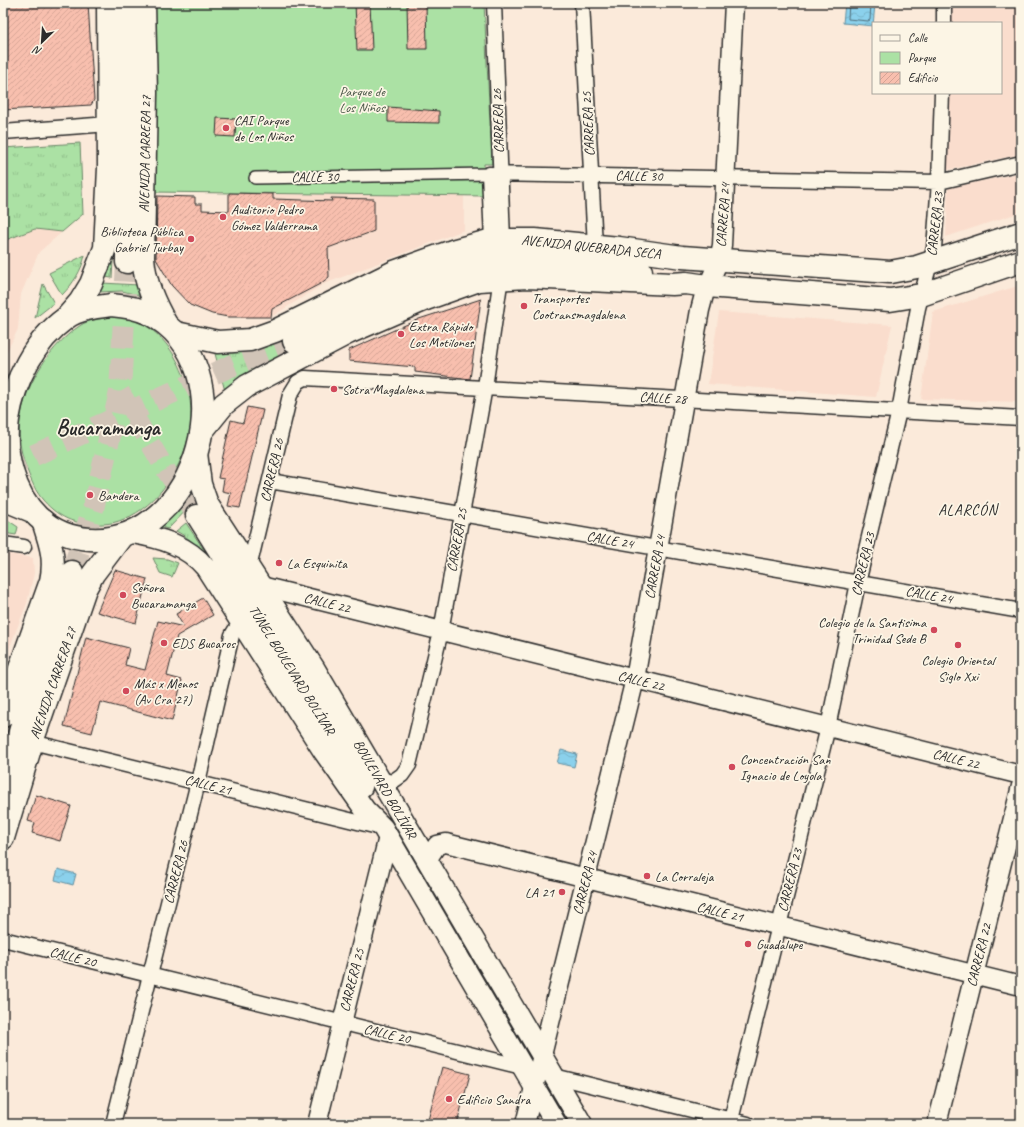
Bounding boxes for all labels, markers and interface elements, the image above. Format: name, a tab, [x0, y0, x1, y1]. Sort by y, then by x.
north arrow	[22, 22, 62, 62]
legend	[872, 22, 1002, 94]
text: Calle	[908, 30, 928, 46]
text: N	[30, 42, 44, 59]
text: Parque	[908, 50, 937, 66]
text: Edificio	[908, 70, 938, 86]
park label: Parque de Los Niños	[339, 83, 386, 116]
street label: CARRERA 26	[488, 88, 508, 154]
street label: CARRERA 25	[578, 91, 598, 157]
street label: AVENIDA CARRERA 27	[135, 95, 155, 213]
place label: CAI Parque de Los Niños	[234, 112, 294, 145]
marker: CAI Parque de Los Niños	[221, 123, 231, 133]
street label: CALLE 30	[615, 167, 664, 185]
street label: CALLE 30	[291, 168, 340, 186]
street label: CARRERA 24	[712, 181, 734, 248]
street label: CARRERA 23	[923, 189, 947, 257]
place label: Auditorio Pedro Gómez Valderrama	[231, 201, 318, 234]
marker: Auditorio Pedro Gómez Valderrama	[218, 212, 228, 222]
place label: Biblioteca Pública Gabriel Turbay	[100, 223, 184, 256]
street label: AVENIDA QUEBRADA SECA	[521, 231, 662, 263]
marker: Biblioteca Pública Gabriel Turbay	[186, 234, 196, 244]
place label: Transportes Cootransmagdalena	[532, 290, 626, 323]
marker: Transportes Cootransmagdalena	[519, 301, 529, 311]
place label: Extra Rápido Los Motilones	[409, 318, 475, 351]
marker: Extra Rápido Los Motilones	[396, 329, 406, 339]
place label: Sotra Magdalena	[342, 381, 425, 398]
marker: Sotra Magdalena	[329, 384, 339, 394]
street label: CALLE 28	[639, 388, 689, 408]
district label: Bucaramanga	[56, 414, 162, 442]
street label: CARRERA 26	[256, 436, 288, 503]
place label: Bandera	[98, 487, 140, 504]
marker: Bandera	[85, 490, 95, 500]
district label: ALARCÓN	[938, 501, 1000, 520]
street label: CARRERA 25	[443, 506, 471, 573]
street label: CALLE 24	[585, 528, 636, 553]
street label: CARRERA 23	[847, 529, 879, 597]
street label: CARRERA 24	[641, 532, 669, 600]
place label: La Esquinita	[287, 555, 348, 572]
marker: La Esquinita	[274, 558, 284, 568]
place label: Señora Bucaramanga	[131, 579, 197, 612]
street label: CALLE 24	[904, 583, 955, 608]
street label: CALLE 22	[302, 589, 354, 617]
marker: Señora Bucaramanga	[118, 590, 128, 600]
street label: TÚNEL BOULEVARD BOLÍVAR	[245, 602, 340, 739]
place label: Colegio de la Santisima Trinidad Sede B	[818, 614, 928, 647]
street label: AVENIDA CARRERA 27	[26, 624, 80, 741]
marker: Colegio de la Santisima Trinidad Sede B	[929, 625, 939, 635]
place label: EDS Bucaros	[172, 635, 236, 652]
marker: EDS Bucaros	[159, 638, 169, 648]
marker: Colegio Oriental Siglo Xxi	[953, 640, 963, 650]
place label: Colegio Oriental Siglo Xxi	[922, 652, 997, 685]
street label: CALLE 22	[616, 667, 668, 695]
place label: Más x Menos (Av Cra 27)	[134, 675, 198, 708]
marker: Más x Menos (Av Cra 27)	[121, 686, 131, 696]
street label: BOULEVARD BOLÍVAR	[350, 736, 421, 843]
street label: CALLE 22	[931, 745, 983, 773]
place label: Concentración San Ignacio de Loyola	[740, 751, 831, 784]
marker: Concentración San Ignacio de Loyola	[727, 762, 737, 772]
street label: CALLE 21	[183, 771, 234, 799]
street label: CARRERA 26	[160, 838, 192, 905]
street label: CARRERA 23	[774, 845, 806, 913]
street label: CARRERA 24	[569, 848, 601, 916]
place label: La Corraleja	[655, 868, 715, 885]
marker: La Corraleja	[642, 871, 652, 881]
place label: LA 21	[525, 884, 555, 901]
marker: LA 21	[557, 887, 567, 897]
street label: CALLE 21	[695, 898, 746, 926]
street label: CARRERA 22	[963, 920, 995, 988]
place label: Guadalupe	[756, 936, 804, 953]
marker: Guadalupe	[743, 939, 753, 949]
street label: CALLE 20	[48, 943, 100, 971]
street label: CARRERA 25	[336, 946, 368, 1013]
street label: CALLE 20	[362, 1020, 414, 1048]
place label: Edificio Sandra	[457, 1091, 531, 1108]
marker: Edificio Sandra	[444, 1094, 454, 1104]

